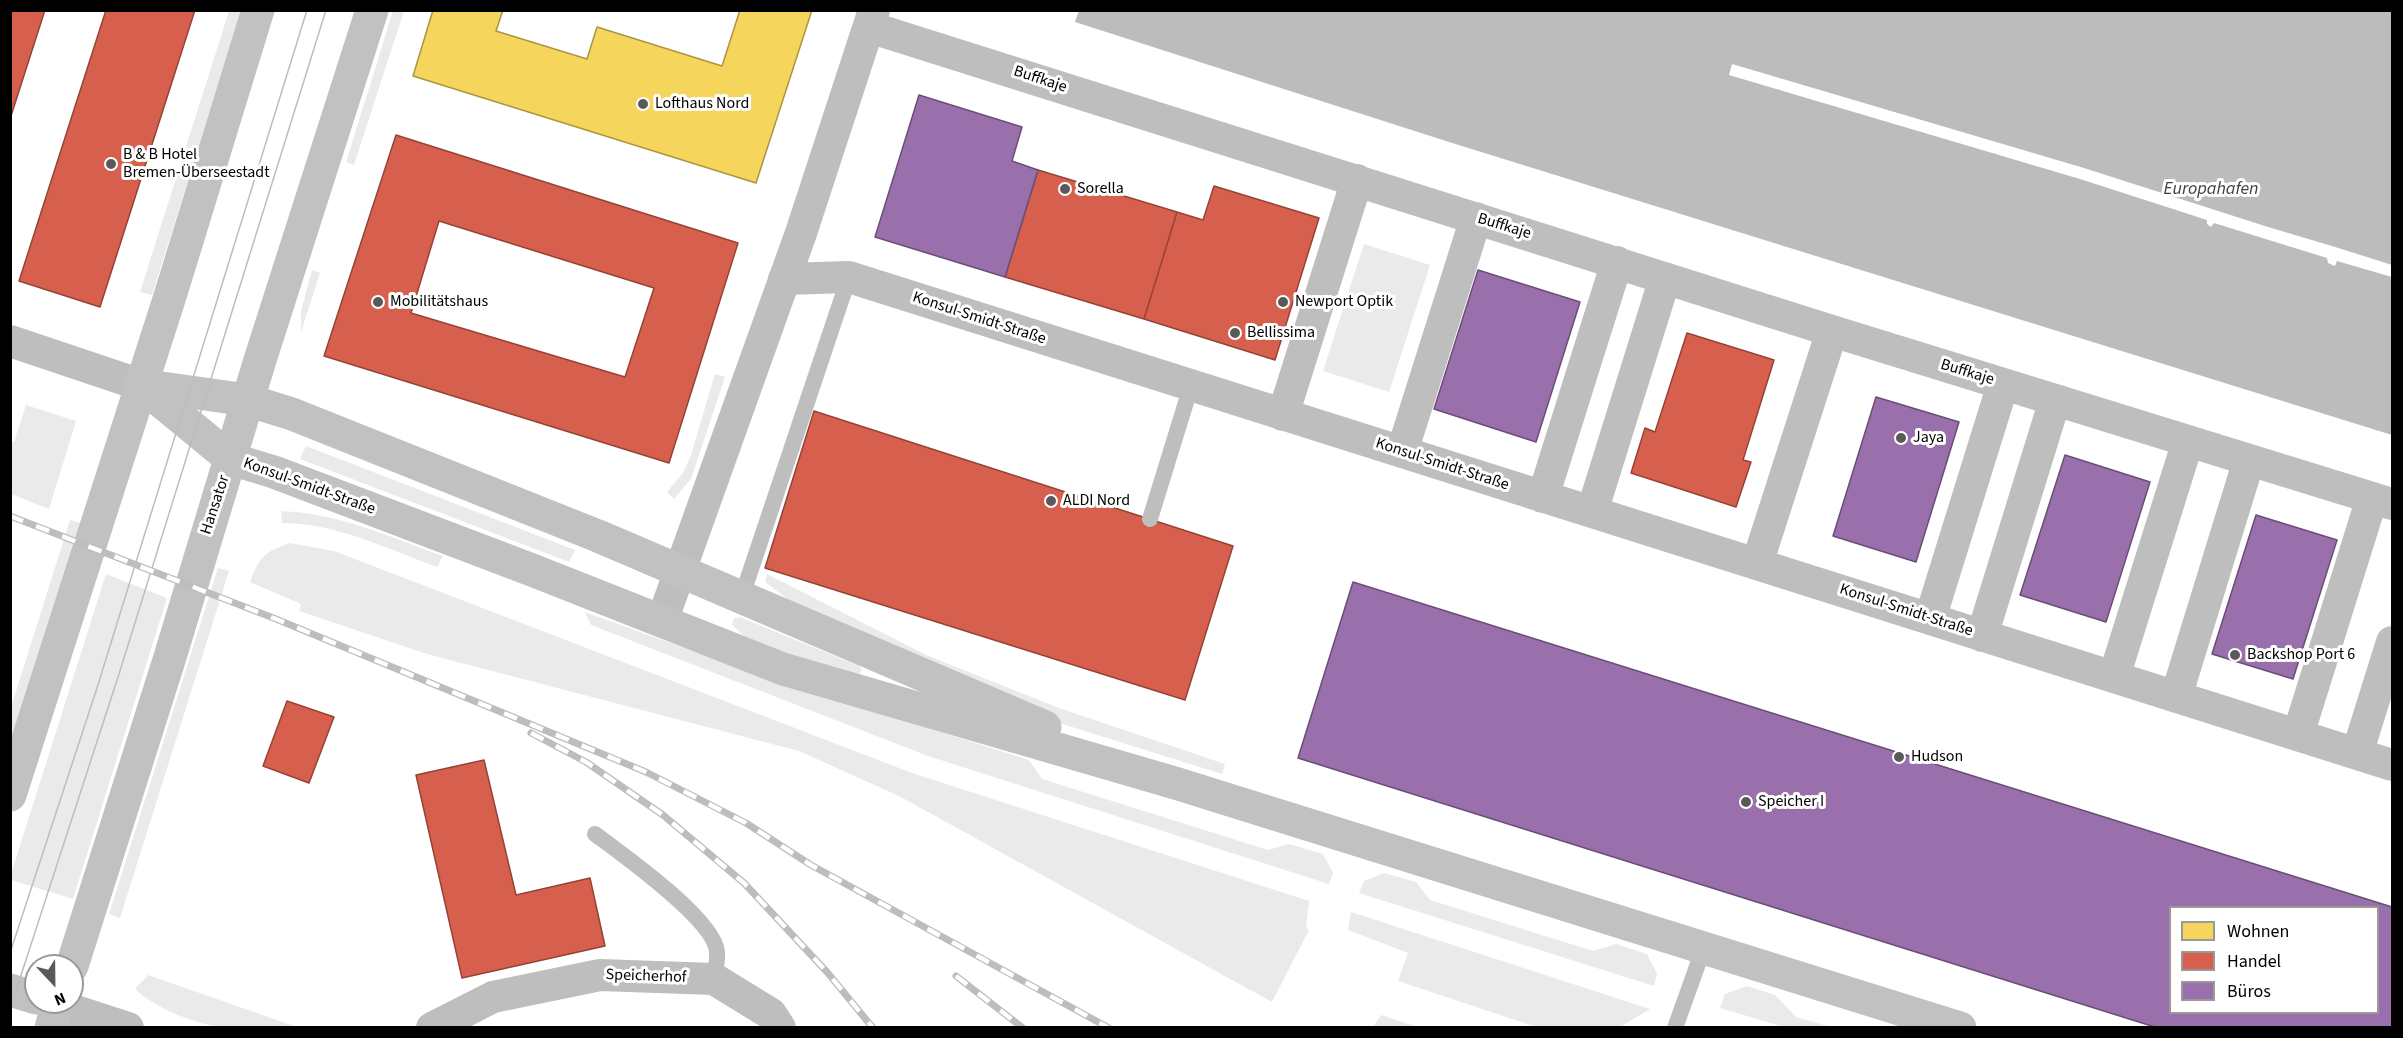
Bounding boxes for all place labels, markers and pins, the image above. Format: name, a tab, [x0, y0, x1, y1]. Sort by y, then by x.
place label: Lofthaus Nord	[655, 94, 749, 114]
marker: Lofthaus Nord	[636, 97, 650, 111]
place label: B & B Hotel Bremen-Überseestadt	[123, 145, 270, 183]
marker: B & B Hotel Bremen-Überseestadt	[104, 157, 118, 171]
place label: Sorella	[1077, 179, 1124, 199]
marker: Sorella	[1058, 182, 1072, 196]
place label: Mobilitätshaus	[390, 292, 488, 312]
place label: Newport Optik	[1295, 292, 1393, 312]
marker: Mobilitätshaus	[371, 295, 385, 309]
marker: Newport Optik	[1276, 295, 1290, 309]
place label: Bellissima	[1247, 323, 1315, 343]
marker: Bellissima	[1228, 326, 1242, 340]
place label: Jaya	[1913, 428, 1944, 448]
marker: Jaya	[1894, 431, 1908, 445]
place label: ALDI Nord	[1063, 491, 1130, 511]
marker: ALDI Nord	[1044, 494, 1058, 508]
place label: Backshop Port 6	[2247, 645, 2355, 665]
marker: Backshop Port 6	[2228, 648, 2242, 662]
place label: Hudson	[1911, 747, 1963, 767]
marker: Hudson	[1892, 750, 1906, 764]
place label: Speicher I	[1758, 792, 1824, 812]
marker: Speicher I	[1739, 795, 1753, 809]

